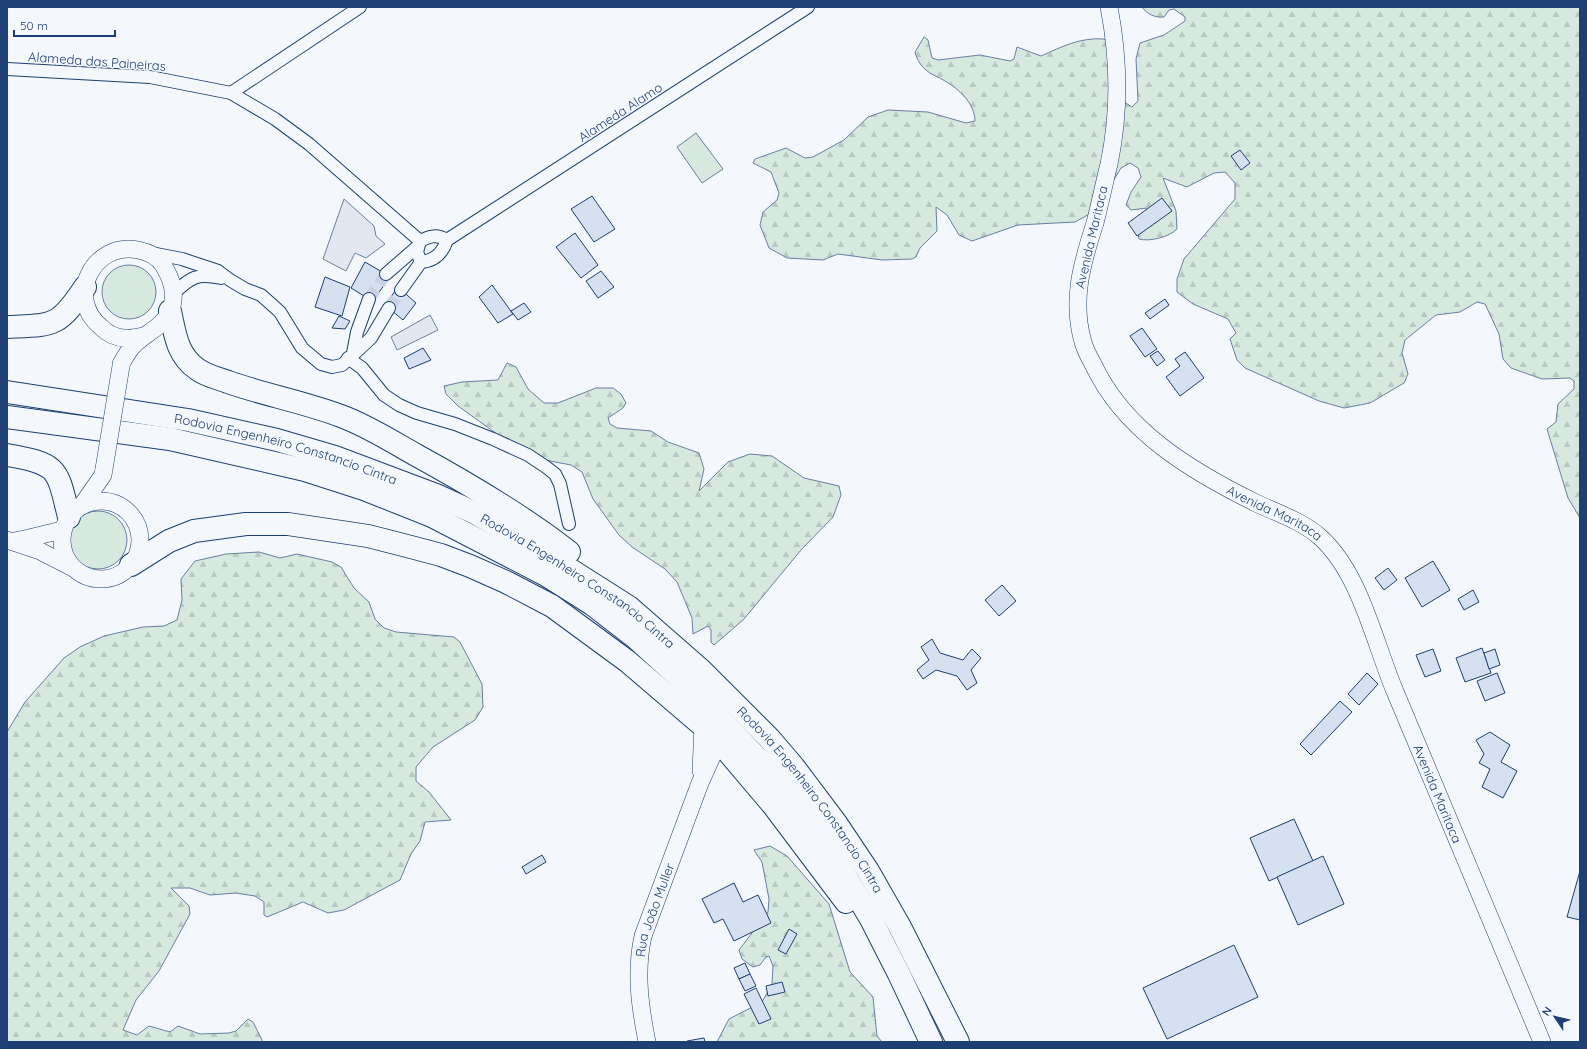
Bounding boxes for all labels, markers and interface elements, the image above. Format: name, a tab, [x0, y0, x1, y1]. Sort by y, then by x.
scale bar	[14, 12, 115, 38]
text: 50 m	[20, 18, 48, 33]
street label: Alameda das Paineiras	[28, 48, 166, 74]
street label: Alameda Alamo	[575, 79, 665, 145]
street label: Avenida Maritaca	[1071, 184, 1111, 290]
street label: Rodovia Engenheiro Constancio Cintra	[173, 410, 400, 488]
street label: Avenida Maritaca	[1224, 482, 1326, 544]
street label: Rodovia Engenheiro Constancio Cintra	[478, 510, 678, 652]
street label: Rodovia Engenheiro Constancio Cintra	[734, 703, 887, 896]
street label: Avenida Maritaca	[1410, 742, 1465, 845]
street label: Rua João Muller	[632, 861, 678, 958]
north arrow	[1535, 997, 1575, 1037]
text: N	[1539, 1004, 1555, 1019]

